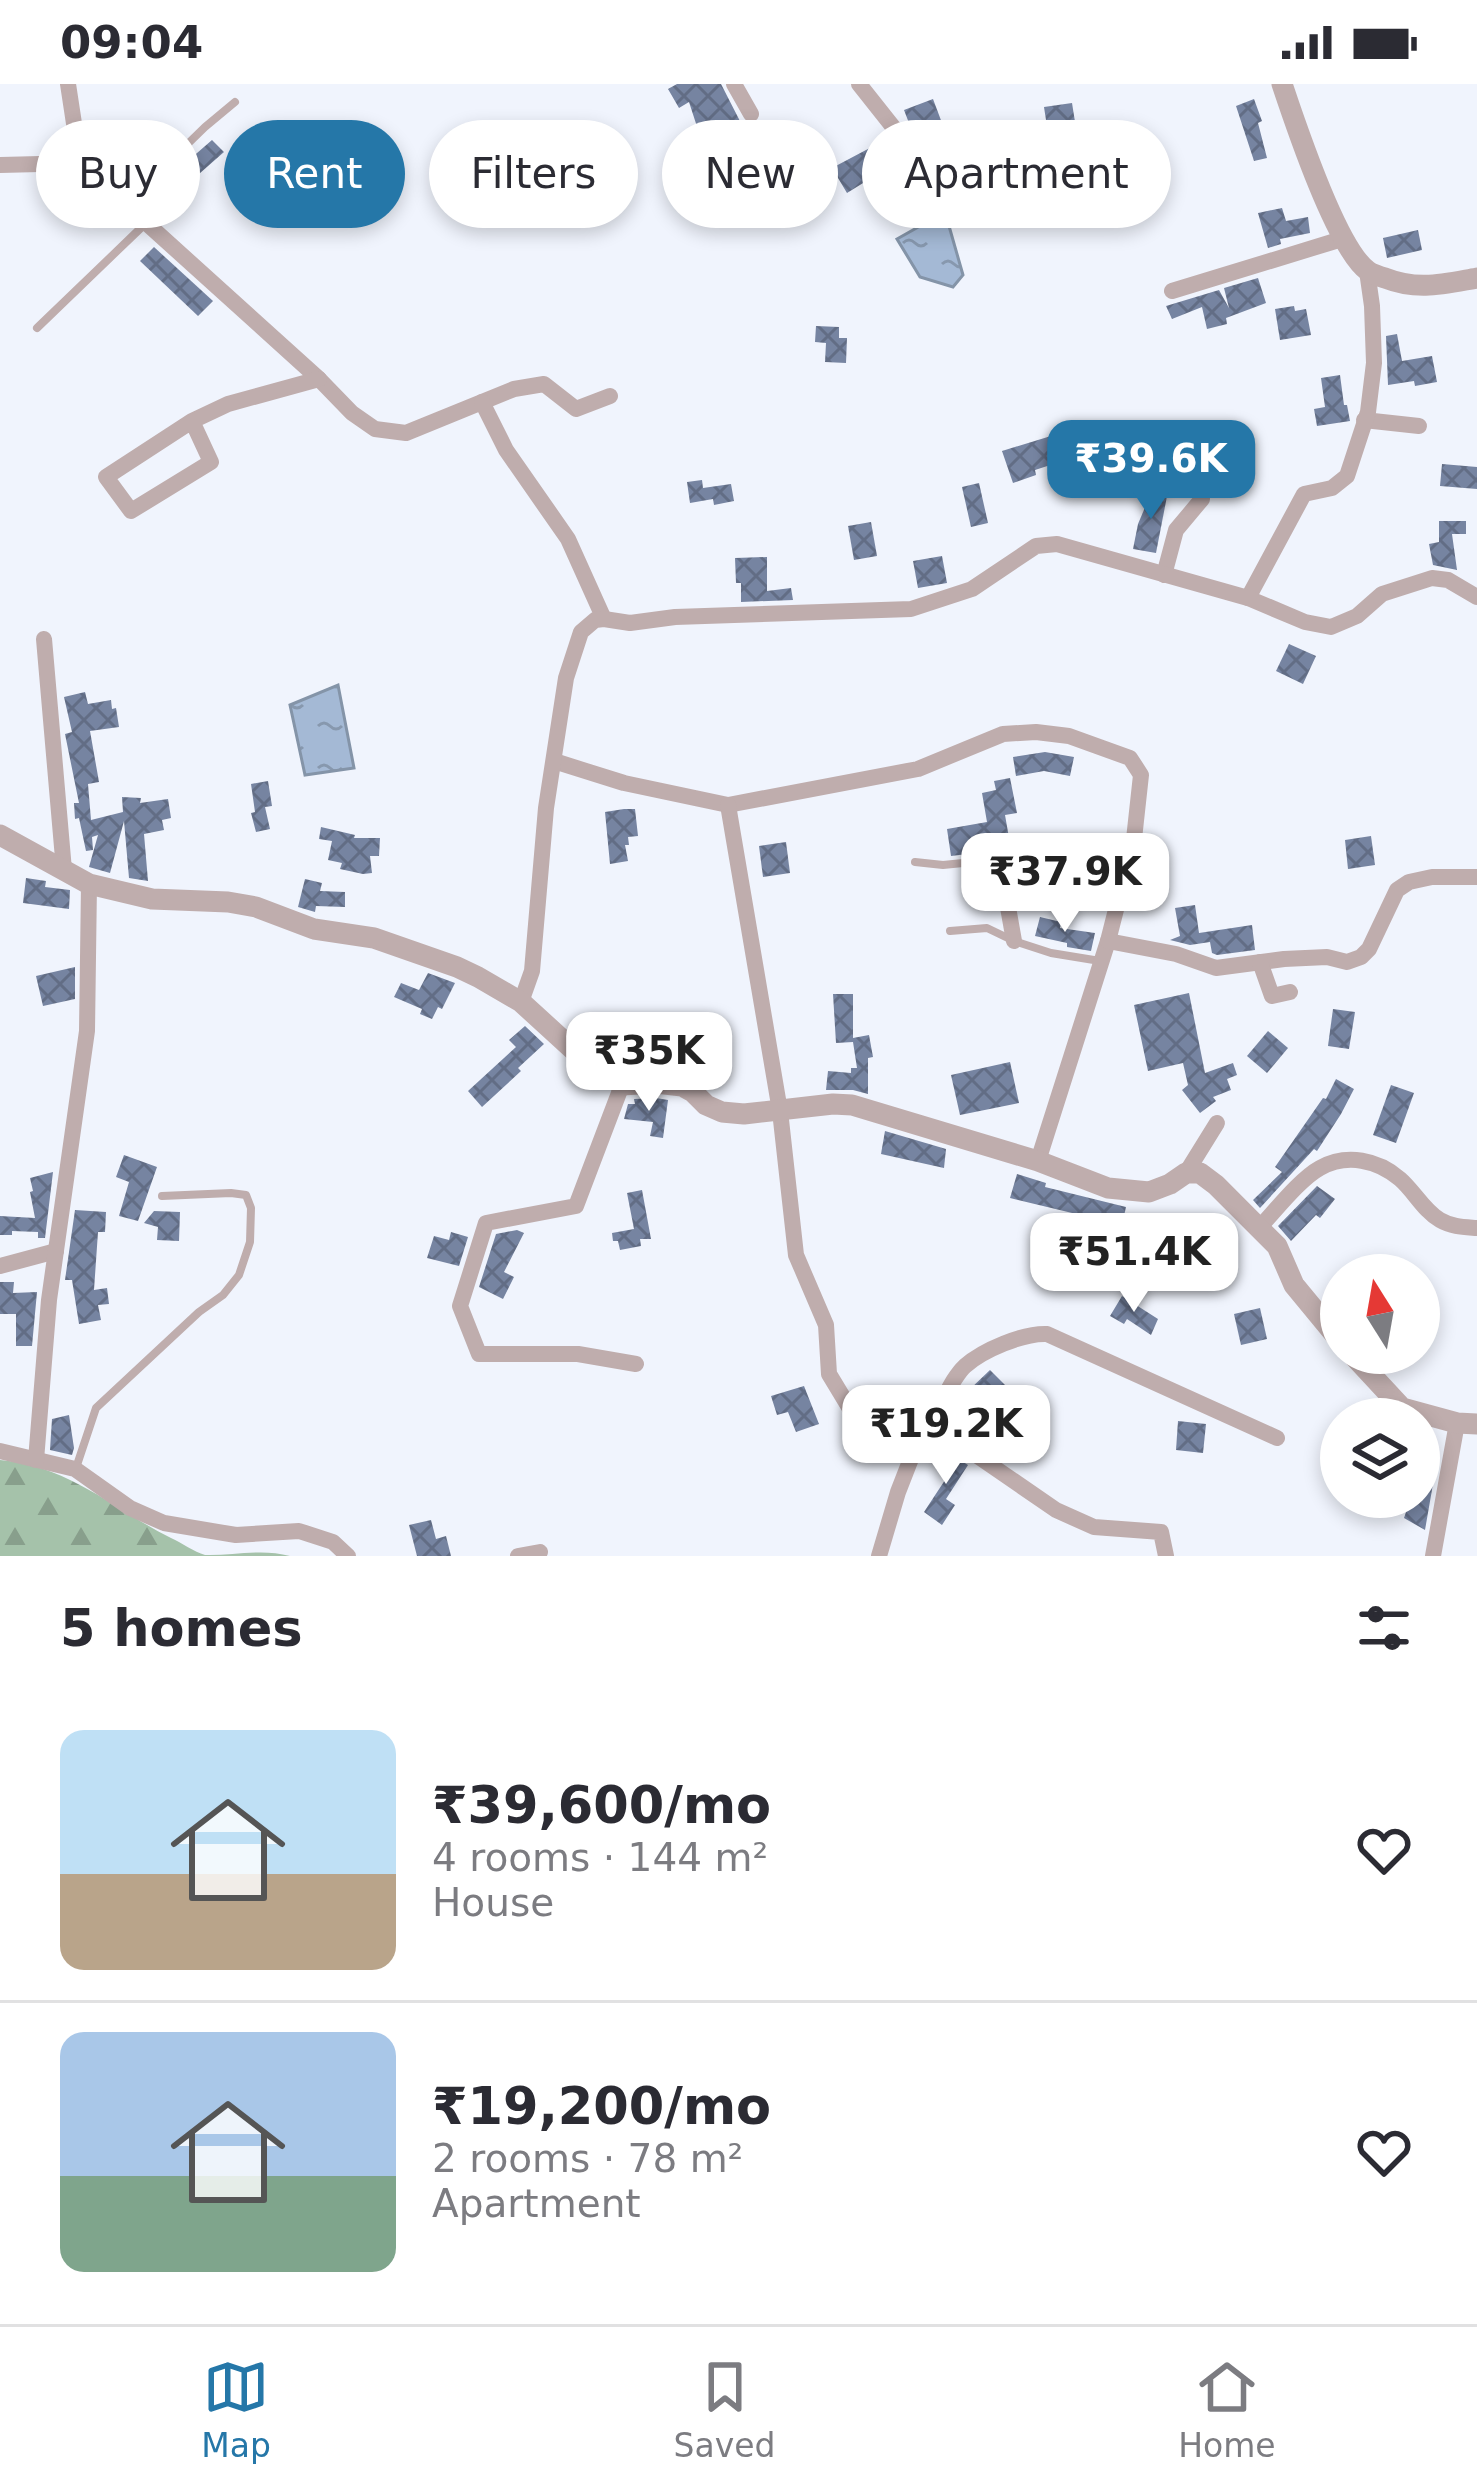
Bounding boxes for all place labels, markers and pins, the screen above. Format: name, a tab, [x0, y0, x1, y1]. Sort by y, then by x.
pin: ₹39.6K	[1053, 420, 1249, 522]
pin: ₹37.9K	[967, 833, 1163, 935]
pin: ₹35K	[578, 1012, 720, 1114]
pin: ₹51.4K	[1036, 1213, 1232, 1315]
pin: ₹19.2K	[848, 1385, 1044, 1487]

